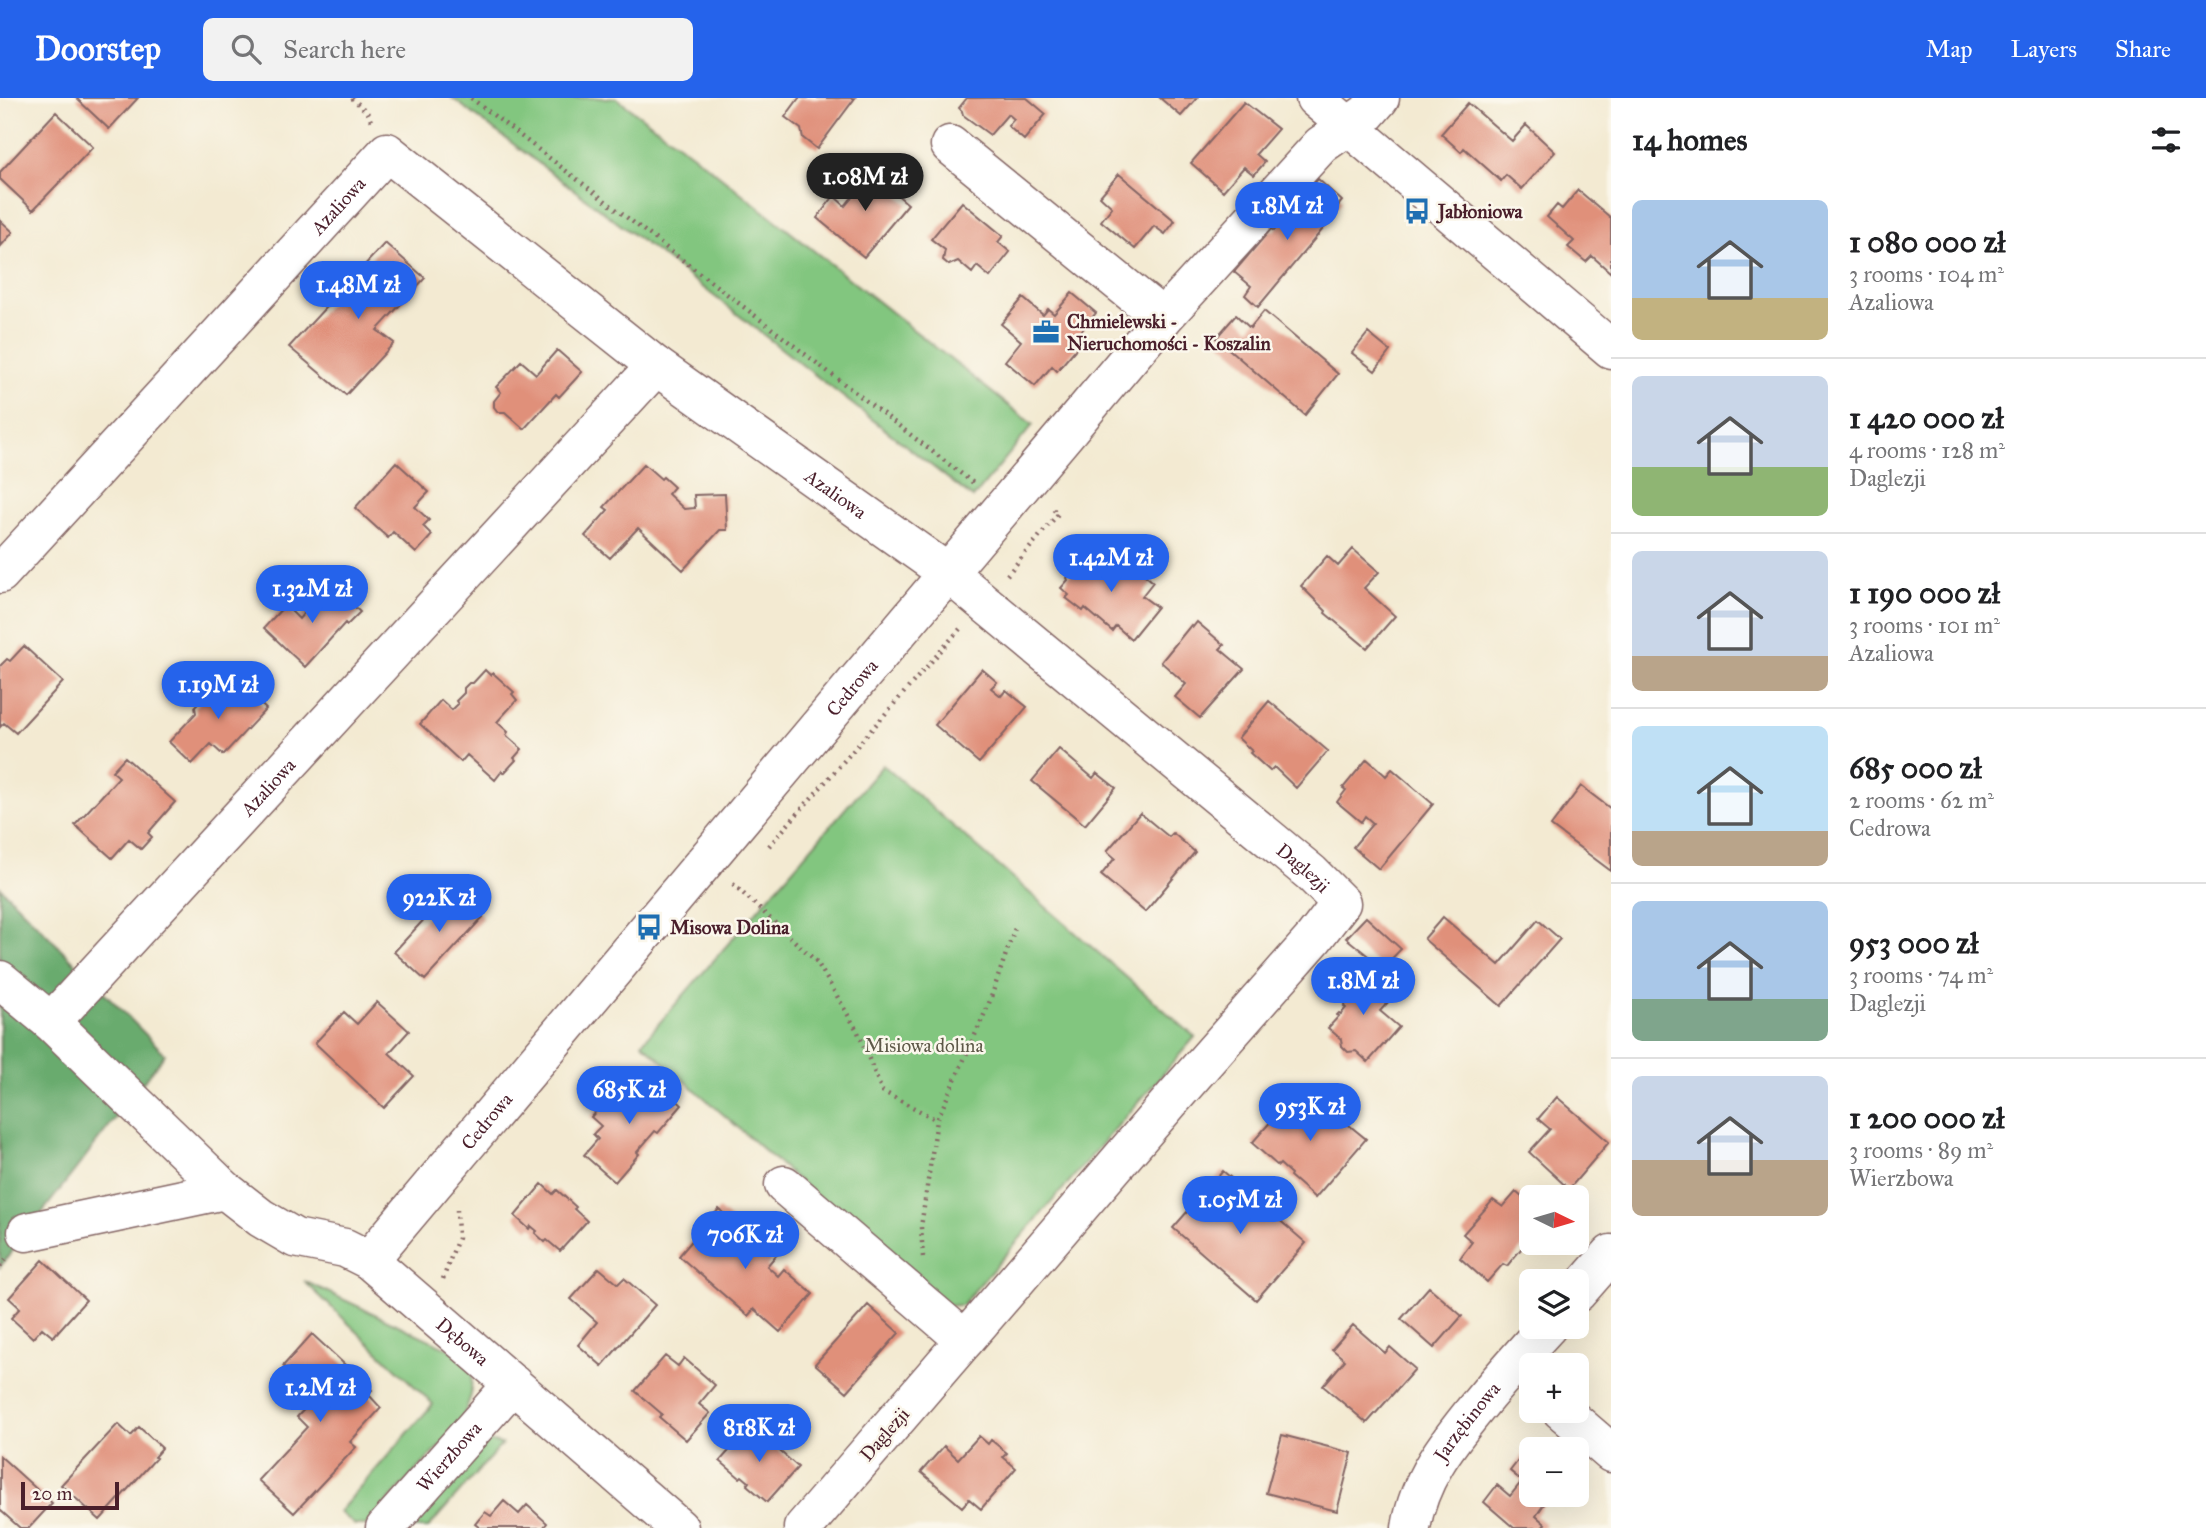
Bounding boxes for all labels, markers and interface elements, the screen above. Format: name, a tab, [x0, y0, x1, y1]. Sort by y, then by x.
search box	[203, 18, 693, 81]
text: Doorstep	[35, 29, 161, 69]
icon: search	[227, 30, 265, 68]
text: Search here	[283, 33, 406, 65]
text: Map	[1926, 34, 1973, 64]
text: Layers	[2011, 34, 2077, 64]
text: Share	[2115, 34, 2171, 64]
icon: filters	[2147, 121, 2185, 159]
text: 14 homes	[1632, 122, 1747, 158]
pin: 1.08M zł	[793, 153, 937, 213]
text: 1.08M zł	[822, 162, 908, 190]
street label: Azaliowa	[306, 172, 371, 240]
pin: 1.8M zł	[1222, 183, 1352, 242]
text: 1.8M zł	[1251, 191, 1323, 219]
bus stop icon: Jabłoniowa	[1402, 196, 1432, 226]
place label: Jabłoniowa	[1435, 200, 1524, 224]
text: 1 080 000 zł	[1849, 224, 2005, 260]
icon: home	[1688, 228, 1772, 312]
text: 3 rooms · 104 m²	[1849, 260, 2004, 288]
pin: 1.48M zł	[286, 262, 430, 321]
text: 1.48M zł	[316, 270, 400, 298]
text: Azaliowa	[1849, 288, 1934, 316]
place label: Chmielewski - Nieruchomości - Koszalin	[1067, 310, 1271, 355]
office icon: Chmielewski - Nieruchomości - Koszalin	[1031, 317, 1061, 347]
text: 1 420 000 zł	[1849, 400, 2004, 436]
icon: home	[1688, 404, 1772, 488]
text: 4 rooms · 128 m²	[1849, 436, 2005, 464]
street label: Azaliowa	[800, 464, 872, 524]
text: Daglezji	[1849, 464, 1926, 492]
pin: 1.42M zł	[1039, 534, 1183, 594]
text: 1.42M zł	[1069, 543, 1153, 571]
pin: 1.32M zł	[240, 566, 384, 625]
text: 1.32M zł	[272, 574, 352, 602]
text: 1 190 000 zł	[1849, 575, 2000, 611]
icon: home	[1688, 579, 1772, 663]
text: 3 rooms · 101 m²	[1849, 611, 2000, 639]
text: Azaliowa	[1849, 639, 1934, 667]
street label: Cedrowa	[822, 654, 883, 721]
pin: 1.19M zł	[146, 662, 290, 721]
text: 1.19M zł	[178, 670, 258, 698]
text: 685 000 zł	[1849, 750, 1982, 786]
street label: Azaliowa	[235, 753, 301, 821]
icon: home	[1688, 754, 1772, 838]
text: 2 rooms · 62 m²	[1849, 786, 1994, 814]
text: Cedrowa	[1849, 814, 1931, 842]
street label: Daglezji	[1272, 838, 1335, 897]
pin: 922K zł	[374, 874, 504, 934]
text: 922K zł	[402, 883, 476, 911]
bus stop icon: Misowa Dolina	[634, 912, 664, 942]
place label: Misowa Dolina	[670, 916, 790, 939]
text: 953 000 zł	[1849, 925, 1978, 961]
icon: home	[1688, 929, 1772, 1013]
pin: 1.8M zł	[1298, 958, 1428, 1017]
text: 3 rooms · 74 m²	[1849, 961, 1993, 989]
text: 1.8M zł	[1327, 966, 1399, 994]
text: Daglezji	[1849, 989, 1926, 1017]
park label: Misiowa dolina	[865, 1034, 984, 1057]
pin: 685K zł	[564, 1066, 694, 1126]
text: 685K zł	[593, 1075, 665, 1103]
pin: 953K zł	[1245, 1084, 1375, 1143]
street label: Cedrowa	[456, 1087, 518, 1154]
text: 953K zł	[1275, 1092, 1345, 1120]
text: 1 200 000 zł	[1849, 1100, 2004, 1136]
icon: home	[1688, 1104, 1772, 1188]
text: 3 rooms · 89 m²	[1849, 1136, 1993, 1164]
text: Wierzbowa	[1849, 1164, 1953, 1192]
pin: 1.05M zł	[1168, 1176, 1312, 1236]
text: 1.05M zł	[1198, 1185, 1282, 1213]
north arrow	[1519, 1185, 1589, 1255]
map controls	[1519, 1185, 1589, 1507]
pin: 706K zł	[680, 1212, 810, 1271]
text: 706K zł	[707, 1220, 783, 1248]
button: layers	[1519, 1269, 1589, 1339]
street label: Dębowa	[432, 1313, 494, 1371]
button: +	[1519, 1353, 1589, 1423]
pin: 1.2M zł	[255, 1364, 385, 1424]
text: 1.2M zł	[285, 1373, 355, 1401]
street label: Jarzębinowa	[1428, 1377, 1506, 1467]
street label: Daglezji	[855, 1403, 915, 1466]
pin: 818K zł	[694, 1404, 824, 1464]
text: 818K zł	[723, 1413, 795, 1441]
street label: Wierzbowa	[412, 1416, 487, 1496]
button: −	[1519, 1437, 1589, 1507]
scale bar	[21, 1479, 119, 1511]
text: 20 m	[32, 1482, 73, 1505]

